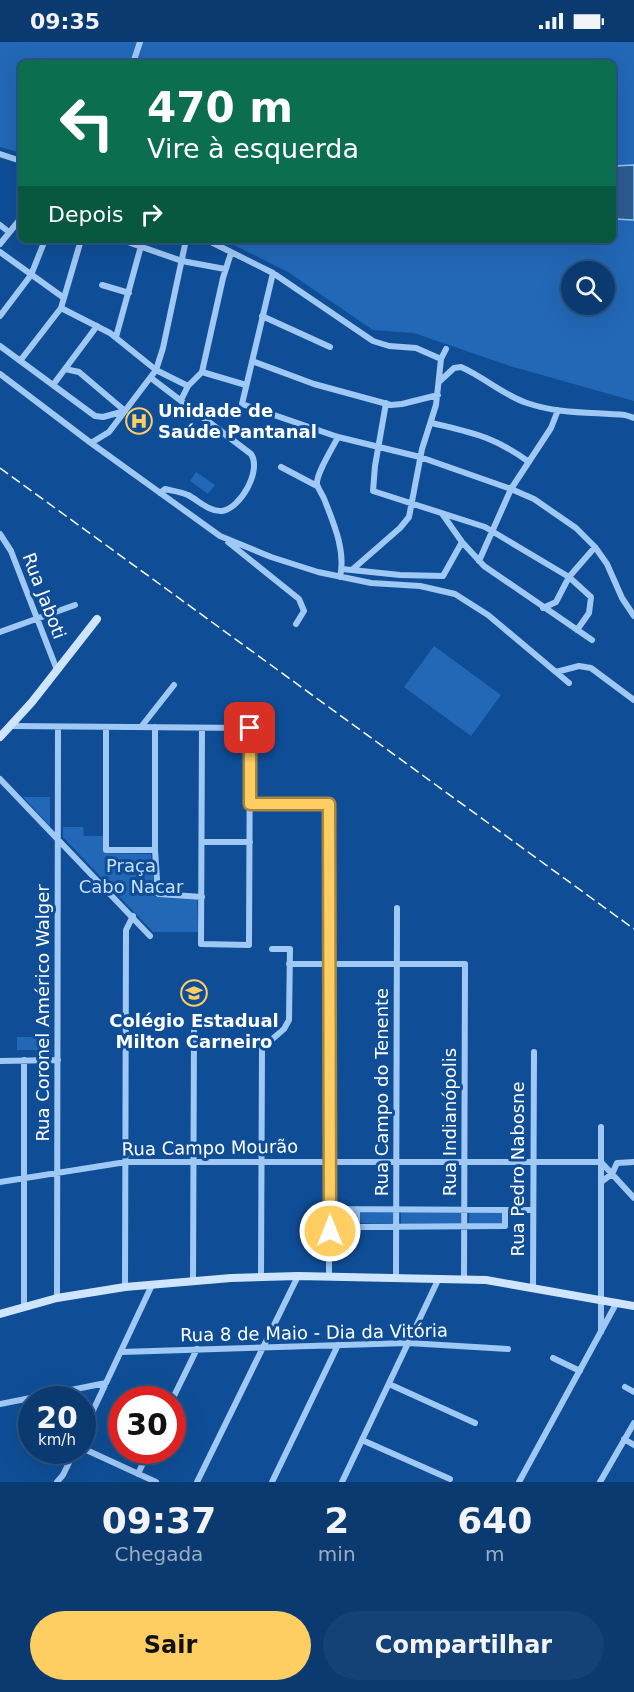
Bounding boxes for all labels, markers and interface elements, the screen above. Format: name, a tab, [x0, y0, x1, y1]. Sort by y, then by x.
text: 09:35	[30, 9, 100, 34]
text: 470 m	[147, 83, 293, 132]
icon: left	[48, 84, 126, 162]
text: Vire à esquerda	[147, 133, 359, 164]
icon: right	[135, 198, 168, 231]
text: Depois	[48, 202, 123, 227]
map controls	[561, 261, 615, 315]
button: search	[561, 261, 615, 315]
place label: Unidade de Saúde Pantanal	[158, 400, 317, 442]
hospital icon: Unidade de Saúde Pantanal	[124, 406, 154, 436]
street label: Rua Jaboti	[18, 550, 71, 642]
pin	[224, 702, 275, 753]
icon: arrive	[233, 711, 266, 744]
park label: Praça Cabo Nacar	[79, 855, 184, 897]
street label: Rua Coronel Américo Walger	[32, 884, 53, 1142]
school or university icon: Colégio Estadual Milton Carneiro	[179, 978, 209, 1008]
street label: Rua Campo do Tenente	[371, 988, 392, 1196]
place label: Colégio Estadual Milton Carneiro	[109, 1010, 279, 1052]
street label: Rua Indianópolis	[439, 1048, 460, 1196]
street label: Rua Pedro Nabosne	[507, 1081, 528, 1257]
street label: Rua Campo Mourão	[122, 1135, 298, 1160]
position arrow	[298, 1199, 362, 1263]
street label: Rua 8 de Maio - Dia da Vitória	[180, 1320, 448, 1345]
speed limit sign: 30	[108, 1386, 186, 1464]
text: 20	[36, 1400, 78, 1435]
text: km/h	[38, 1431, 76, 1449]
text: 09:37	[102, 1500, 216, 1541]
text: 2	[324, 1500, 349, 1541]
text: 640	[457, 1500, 532, 1541]
text: Chegada	[114, 1542, 203, 1566]
text: min	[318, 1542, 356, 1566]
text: m	[485, 1542, 505, 1566]
button: Sair	[30, 1611, 311, 1680]
button: Compartilhar	[323, 1611, 604, 1680]

